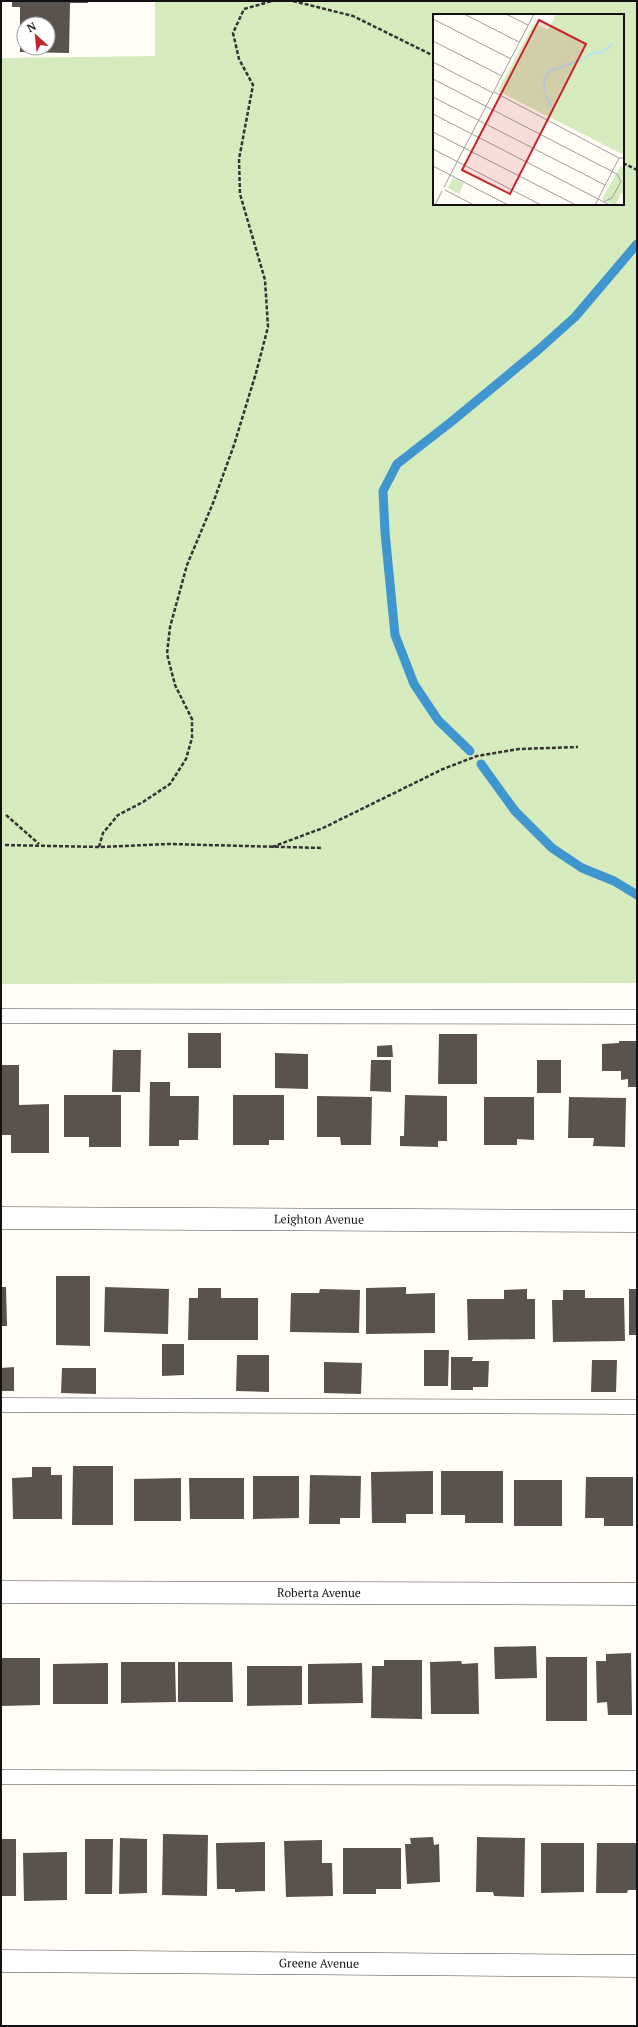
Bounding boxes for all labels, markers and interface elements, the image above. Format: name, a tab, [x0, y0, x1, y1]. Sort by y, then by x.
inset map	[433, 14, 624, 205]
north arrow	[16, 16, 56, 56]
text: N	[25, 19, 39, 35]
street label: Leighton Avenue	[274, 1211, 364, 1227]
street label: Roberta Avenue	[277, 1585, 361, 1600]
street label: Greene Avenue	[279, 1955, 359, 1971]

